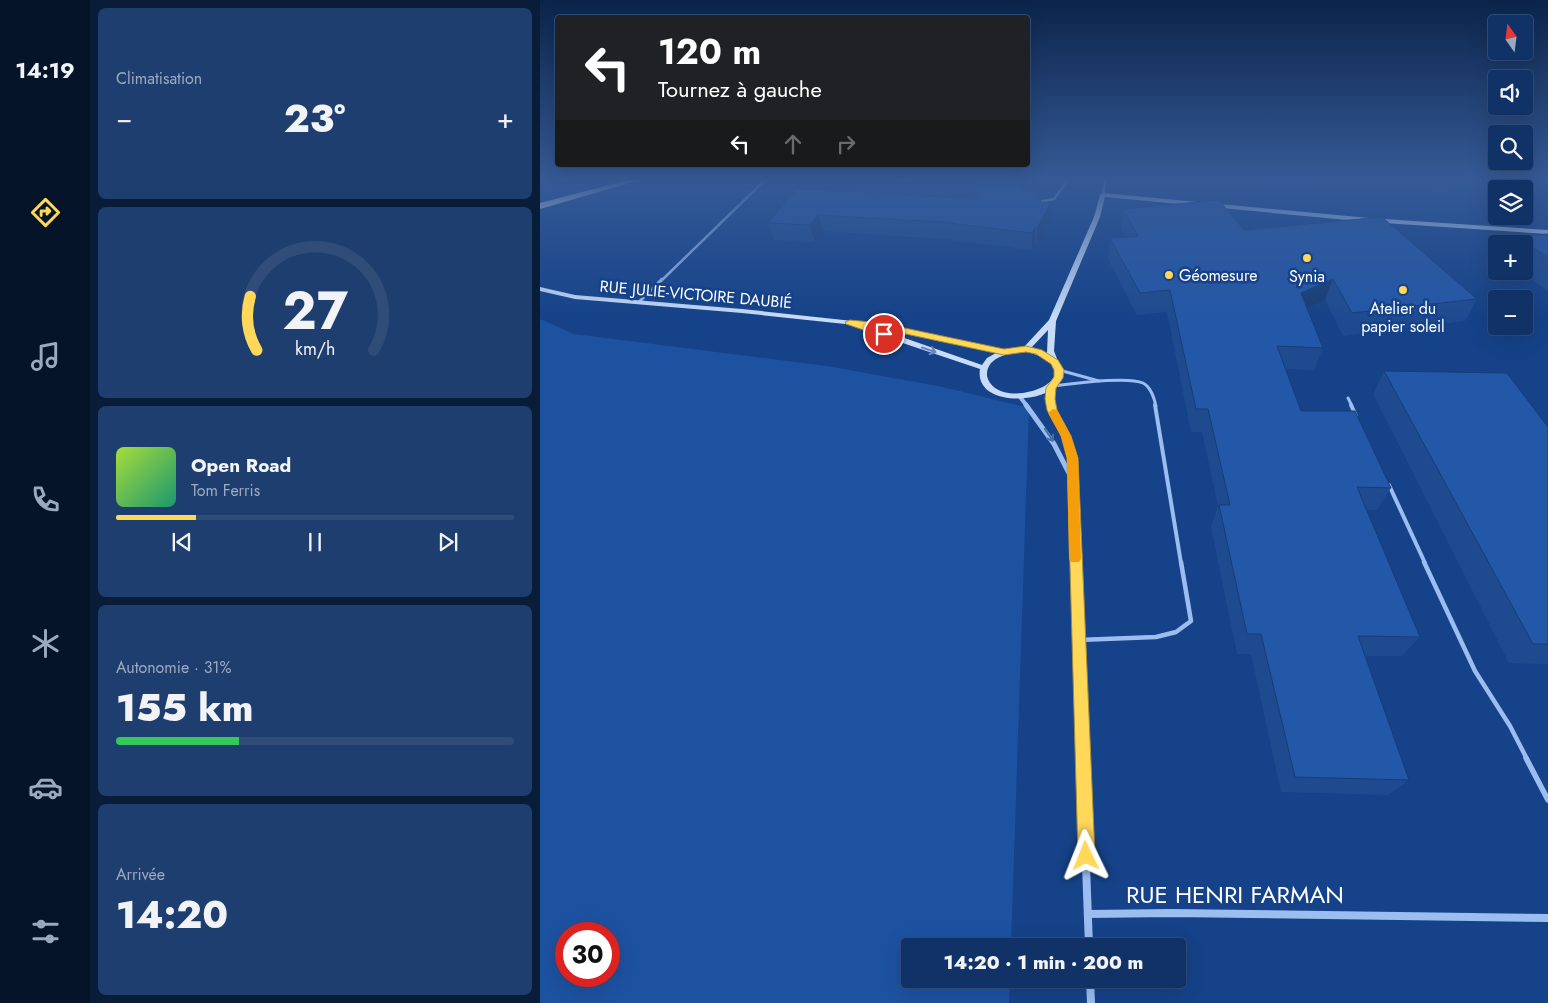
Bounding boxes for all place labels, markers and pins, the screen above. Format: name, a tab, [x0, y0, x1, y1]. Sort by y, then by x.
marker: Synia	[1301, 252, 1313, 264]
place label: Géomesure	[1179, 264, 1257, 287]
place label: Synia	[1289, 265, 1325, 288]
marker: Géomesure	[1163, 269, 1175, 281]
marker: Atelier du papier soleil	[1397, 284, 1409, 296]
place label: Atelier du papier soleil	[1361, 297, 1445, 338]
pin	[863, 313, 905, 355]

